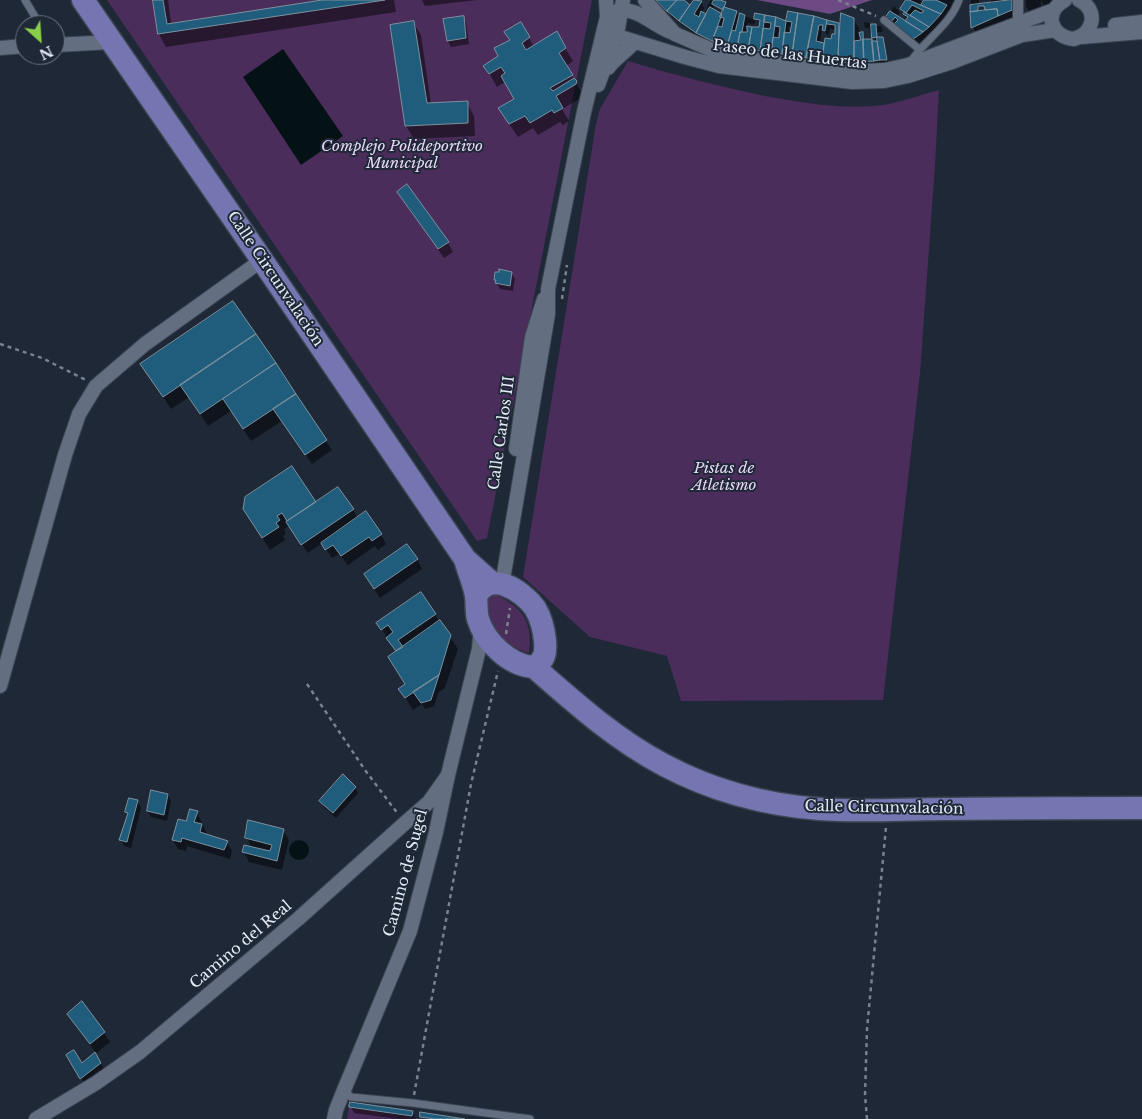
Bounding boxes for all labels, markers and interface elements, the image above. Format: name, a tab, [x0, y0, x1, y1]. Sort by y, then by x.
north arrow	[15, 15, 65, 65]
street label: Paseo de las Huertas	[712, 37, 868, 73]
text: N	[36, 42, 56, 64]
park label: Complejo Polideportivo Municipal	[321, 138, 483, 173]
street label: Calle Circunvalación	[223, 208, 327, 350]
street label: Calle Carlos III	[485, 375, 519, 491]
park label: Pistas de Atletismo	[692, 460, 756, 495]
street label: Calle Circunvalación	[804, 798, 964, 818]
street label: Camino de Sugel	[380, 807, 432, 939]
street label: Camino del Real	[186, 897, 296, 993]

